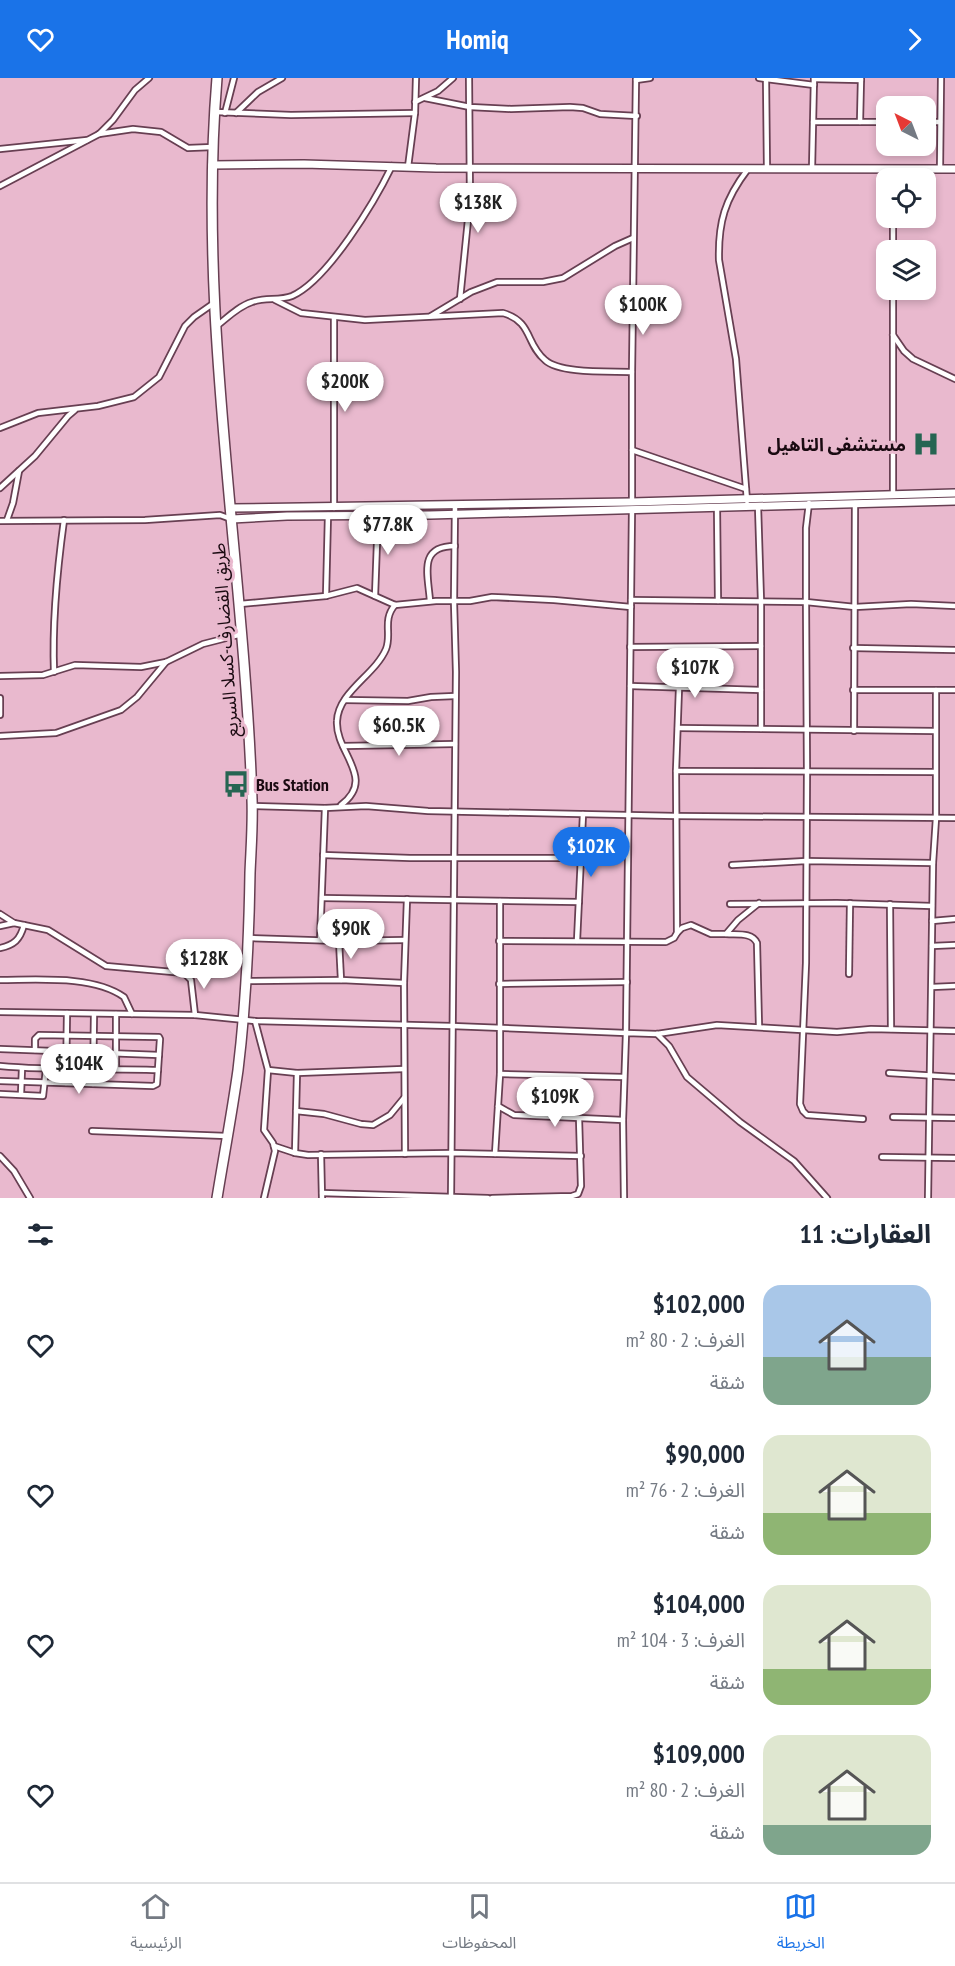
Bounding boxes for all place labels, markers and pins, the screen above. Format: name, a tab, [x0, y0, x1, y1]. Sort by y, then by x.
pin: $138K	[436, 183, 520, 234]
pin: $100K	[601, 285, 685, 336]
pin: $200K	[303, 362, 387, 413]
hospital icon: مستشفى التاهيل	[911, 429, 941, 459]
place label: مستشفى التاهيل	[767, 433, 906, 456]
pin: $77.8K	[339, 505, 437, 556]
pin: $107K	[653, 648, 737, 699]
pin: $60.5K	[350, 706, 448, 757]
bus stop icon: Bus Station	[221, 769, 251, 799]
place label: Bus Station	[256, 773, 329, 796]
pin: $102K	[549, 827, 633, 878]
pin: $90K	[315, 909, 387, 960]
pin: $128K	[162, 939, 246, 990]
pin: $104K	[37, 1044, 121, 1095]
pin: $109K	[513, 1077, 597, 1128]

